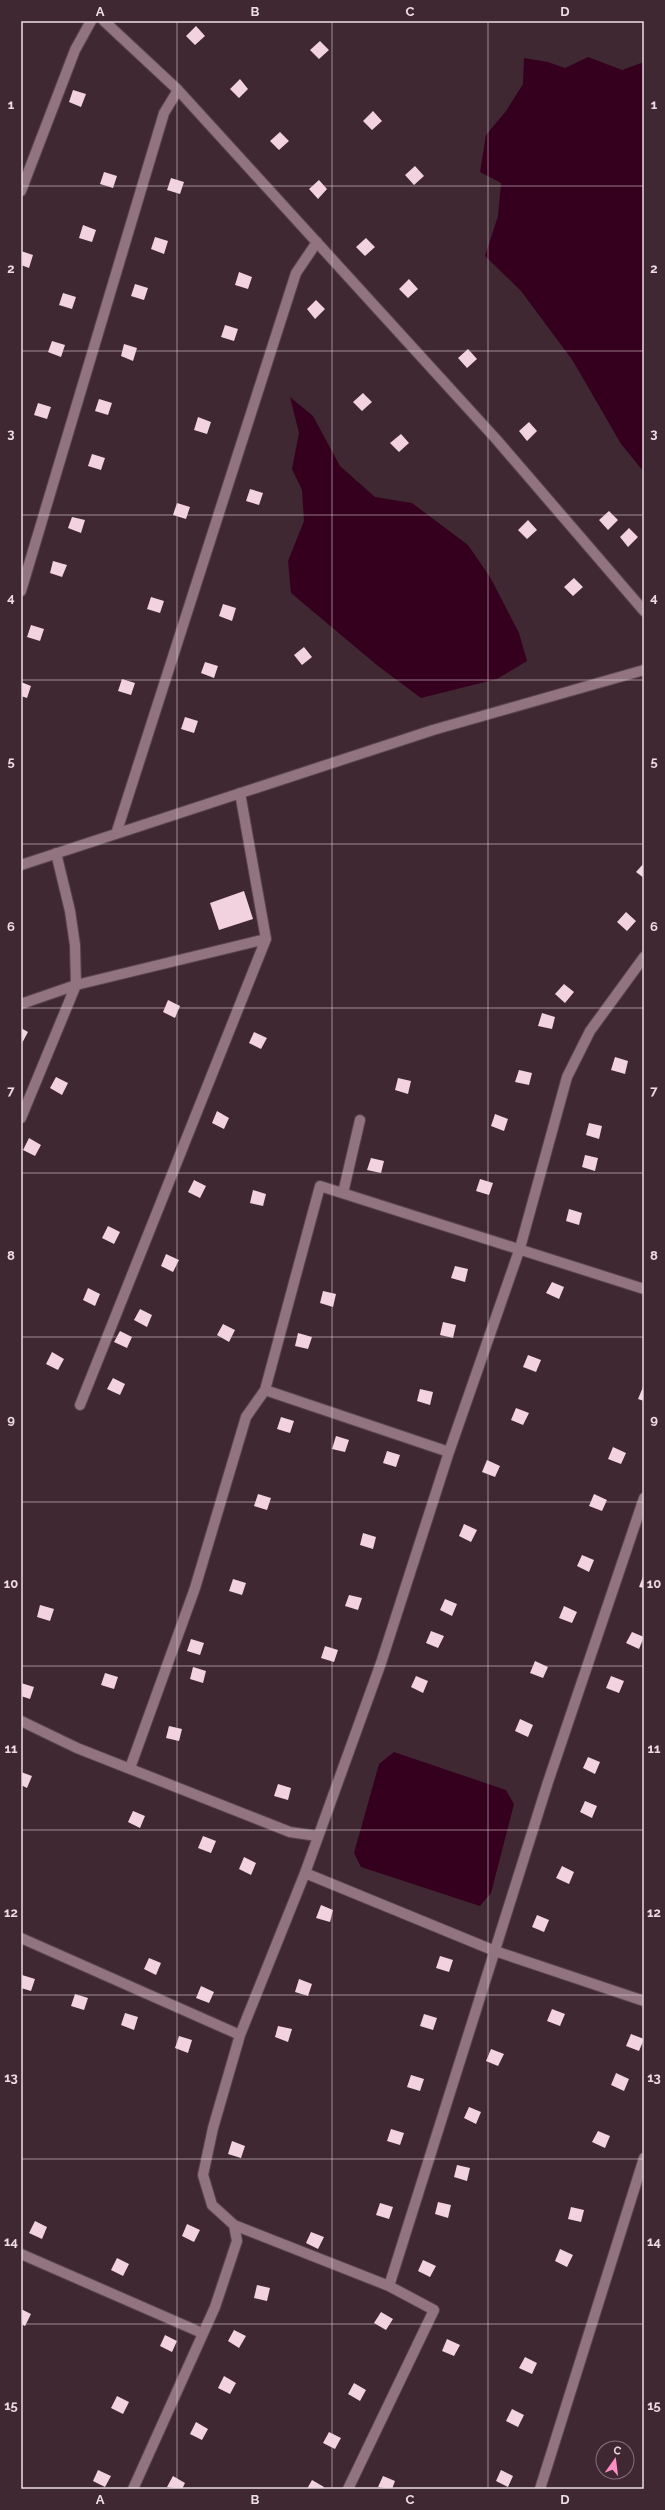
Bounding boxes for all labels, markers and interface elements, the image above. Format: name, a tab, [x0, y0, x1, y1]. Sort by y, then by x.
text: A	[96, 4, 105, 19]
text: B	[251, 4, 260, 19]
text: C	[406, 4, 415, 19]
text: D	[560, 4, 570, 19]
text: 1	[8, 97, 15, 112]
text: 1	[651, 97, 658, 112]
text: 2	[7, 261, 15, 276]
text: 2	[650, 261, 658, 276]
text: 3	[7, 426, 15, 441]
text: 3	[650, 426, 658, 441]
text: 4	[7, 590, 15, 605]
text: 4	[650, 590, 658, 605]
text: 5	[7, 754, 15, 769]
text: 5	[650, 754, 658, 769]
text: 6	[7, 919, 15, 934]
text: 6	[650, 919, 658, 934]
text: 7	[7, 1083, 15, 1098]
text: 7	[650, 1083, 658, 1098]
text: 8	[7, 1248, 15, 1263]
text: 8	[650, 1248, 658, 1263]
text: 9	[7, 1412, 15, 1427]
text: 9	[650, 1412, 658, 1427]
text: 10	[4, 1576, 18, 1591]
text: 10	[647, 1576, 661, 1591]
text: 11	[5, 1741, 18, 1756]
text: 11	[648, 1741, 661, 1756]
text: 12	[4, 1905, 18, 1920]
text: 12	[647, 1905, 661, 1920]
text: 13	[4, 2070, 18, 2085]
text: 13	[647, 2070, 661, 2085]
text: 14	[4, 2234, 18, 2249]
text: 14	[647, 2234, 661, 2249]
text: 15	[4, 2398, 18, 2413]
text: 15	[647, 2398, 661, 2413]
north arrow	[595, 2440, 635, 2480]
text: С	[612, 2444, 623, 2458]
text: A	[96, 2492, 105, 2507]
text: B	[251, 2492, 260, 2507]
text: C	[406, 2492, 415, 2507]
text: D	[560, 2492, 570, 2507]

